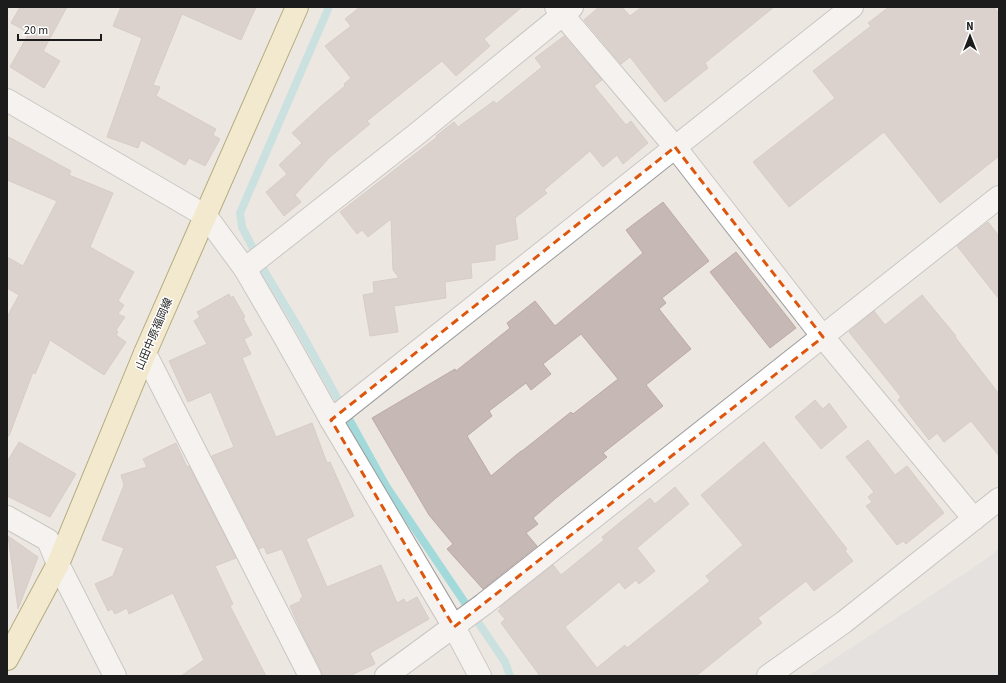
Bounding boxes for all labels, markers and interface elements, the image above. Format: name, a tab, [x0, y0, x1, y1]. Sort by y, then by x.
scale bar	[18, 16, 101, 42]
north arrow	[950, 16, 990, 56]
text: N	[966, 19, 974, 34]
text: 20 m	[24, 22, 48, 39]
street label: 山田中原福岡線	[132, 296, 176, 372]

